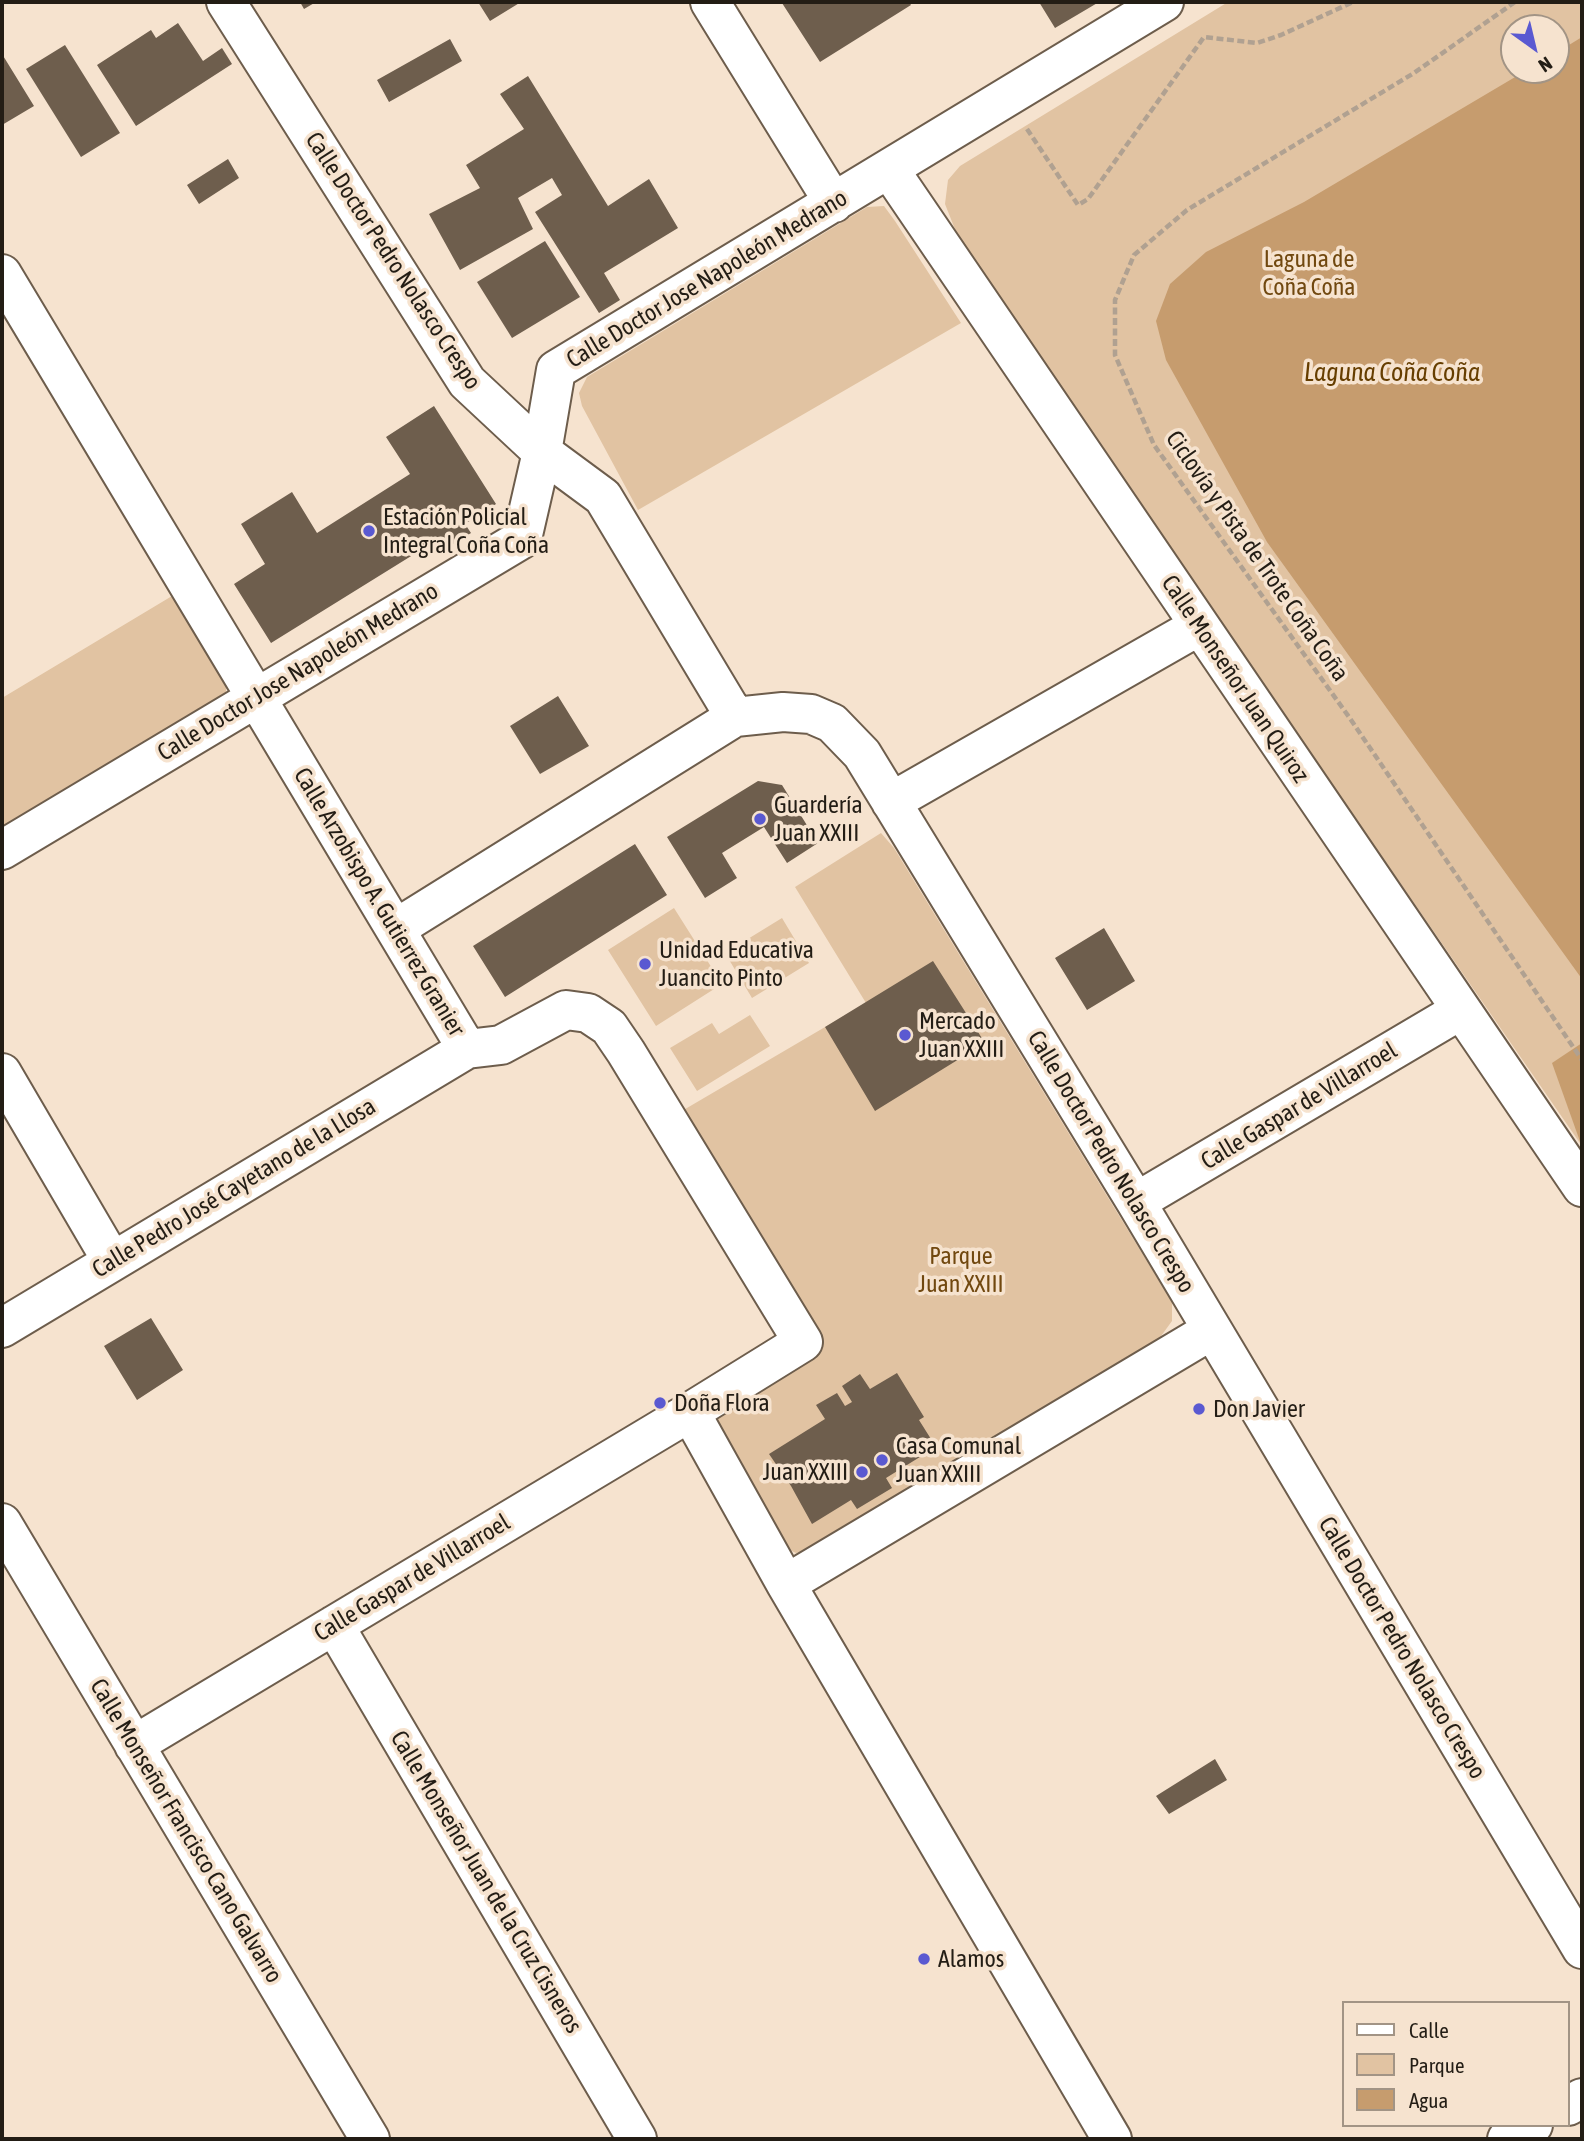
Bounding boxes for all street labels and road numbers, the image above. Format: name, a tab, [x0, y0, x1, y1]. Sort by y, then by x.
street label: Calle Doctor Pedro Nolasco Crespo	[299, 127, 487, 395]
street label: Calle Doctor Jose Napoleón Medrano	[562, 184, 852, 374]
street label: Ciclovía y Pista de Trote Coña Coña	[1159, 425, 1355, 687]
street label: Calle Monseñor Juan Quiroz	[1155, 570, 1315, 788]
street label: Calle Doctor Jose Napoleón Medrano	[153, 577, 443, 767]
street label: Calle Arzobispo A. Gutierrez Granier	[287, 763, 471, 1041]
street label: Calle Doctor Pedro Nolasco Crespo	[1021, 1026, 1201, 1298]
street label: Calle Gaspar de Villarroel	[1196, 1036, 1402, 1176]
street label: Calle Pedro José Cayetano de la Llosa	[87, 1092, 381, 1284]
street label: Calle Gaspar de Villarroel	[309, 1508, 515, 1648]
street label: Calle Doctor Pedro Nolasco Crespo	[1312, 1512, 1492, 1784]
street label: Calle Monseñor Francisco Cano Galvarro	[84, 1674, 288, 1988]
street label: Calle Monseñor Juan de la Cruz Cisneros	[384, 1726, 588, 2038]

